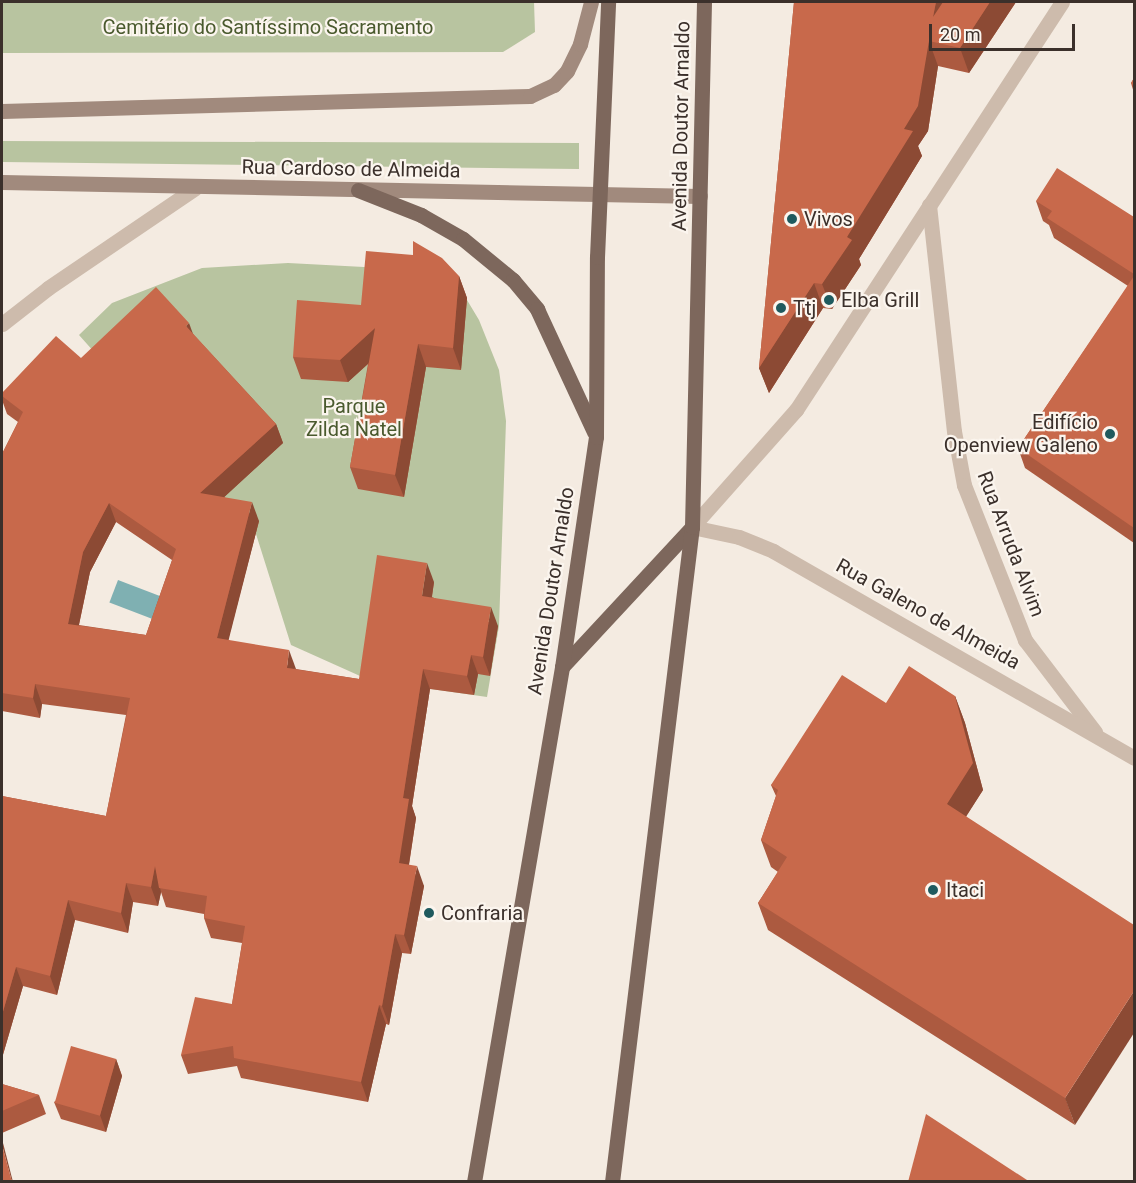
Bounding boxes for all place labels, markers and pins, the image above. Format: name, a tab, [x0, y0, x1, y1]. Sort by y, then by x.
place label: Vivos	[804, 207, 853, 231]
marker: Vivos	[785, 212, 799, 226]
place label: Elba Grill	[841, 288, 919, 312]
marker: Elba Grill	[822, 293, 836, 307]
place label: Ttj	[793, 296, 816, 320]
marker: Ttj	[774, 301, 788, 315]
place label: Edifício Openview Galeno	[944, 410, 1098, 457]
marker: Edifício Openview Galeno	[1103, 427, 1117, 441]
place label: Itaci	[946, 878, 984, 902]
marker: Itaci	[924, 881, 942, 899]
place label: Confraria	[441, 901, 523, 925]
marker: Confraria	[422, 906, 436, 920]

